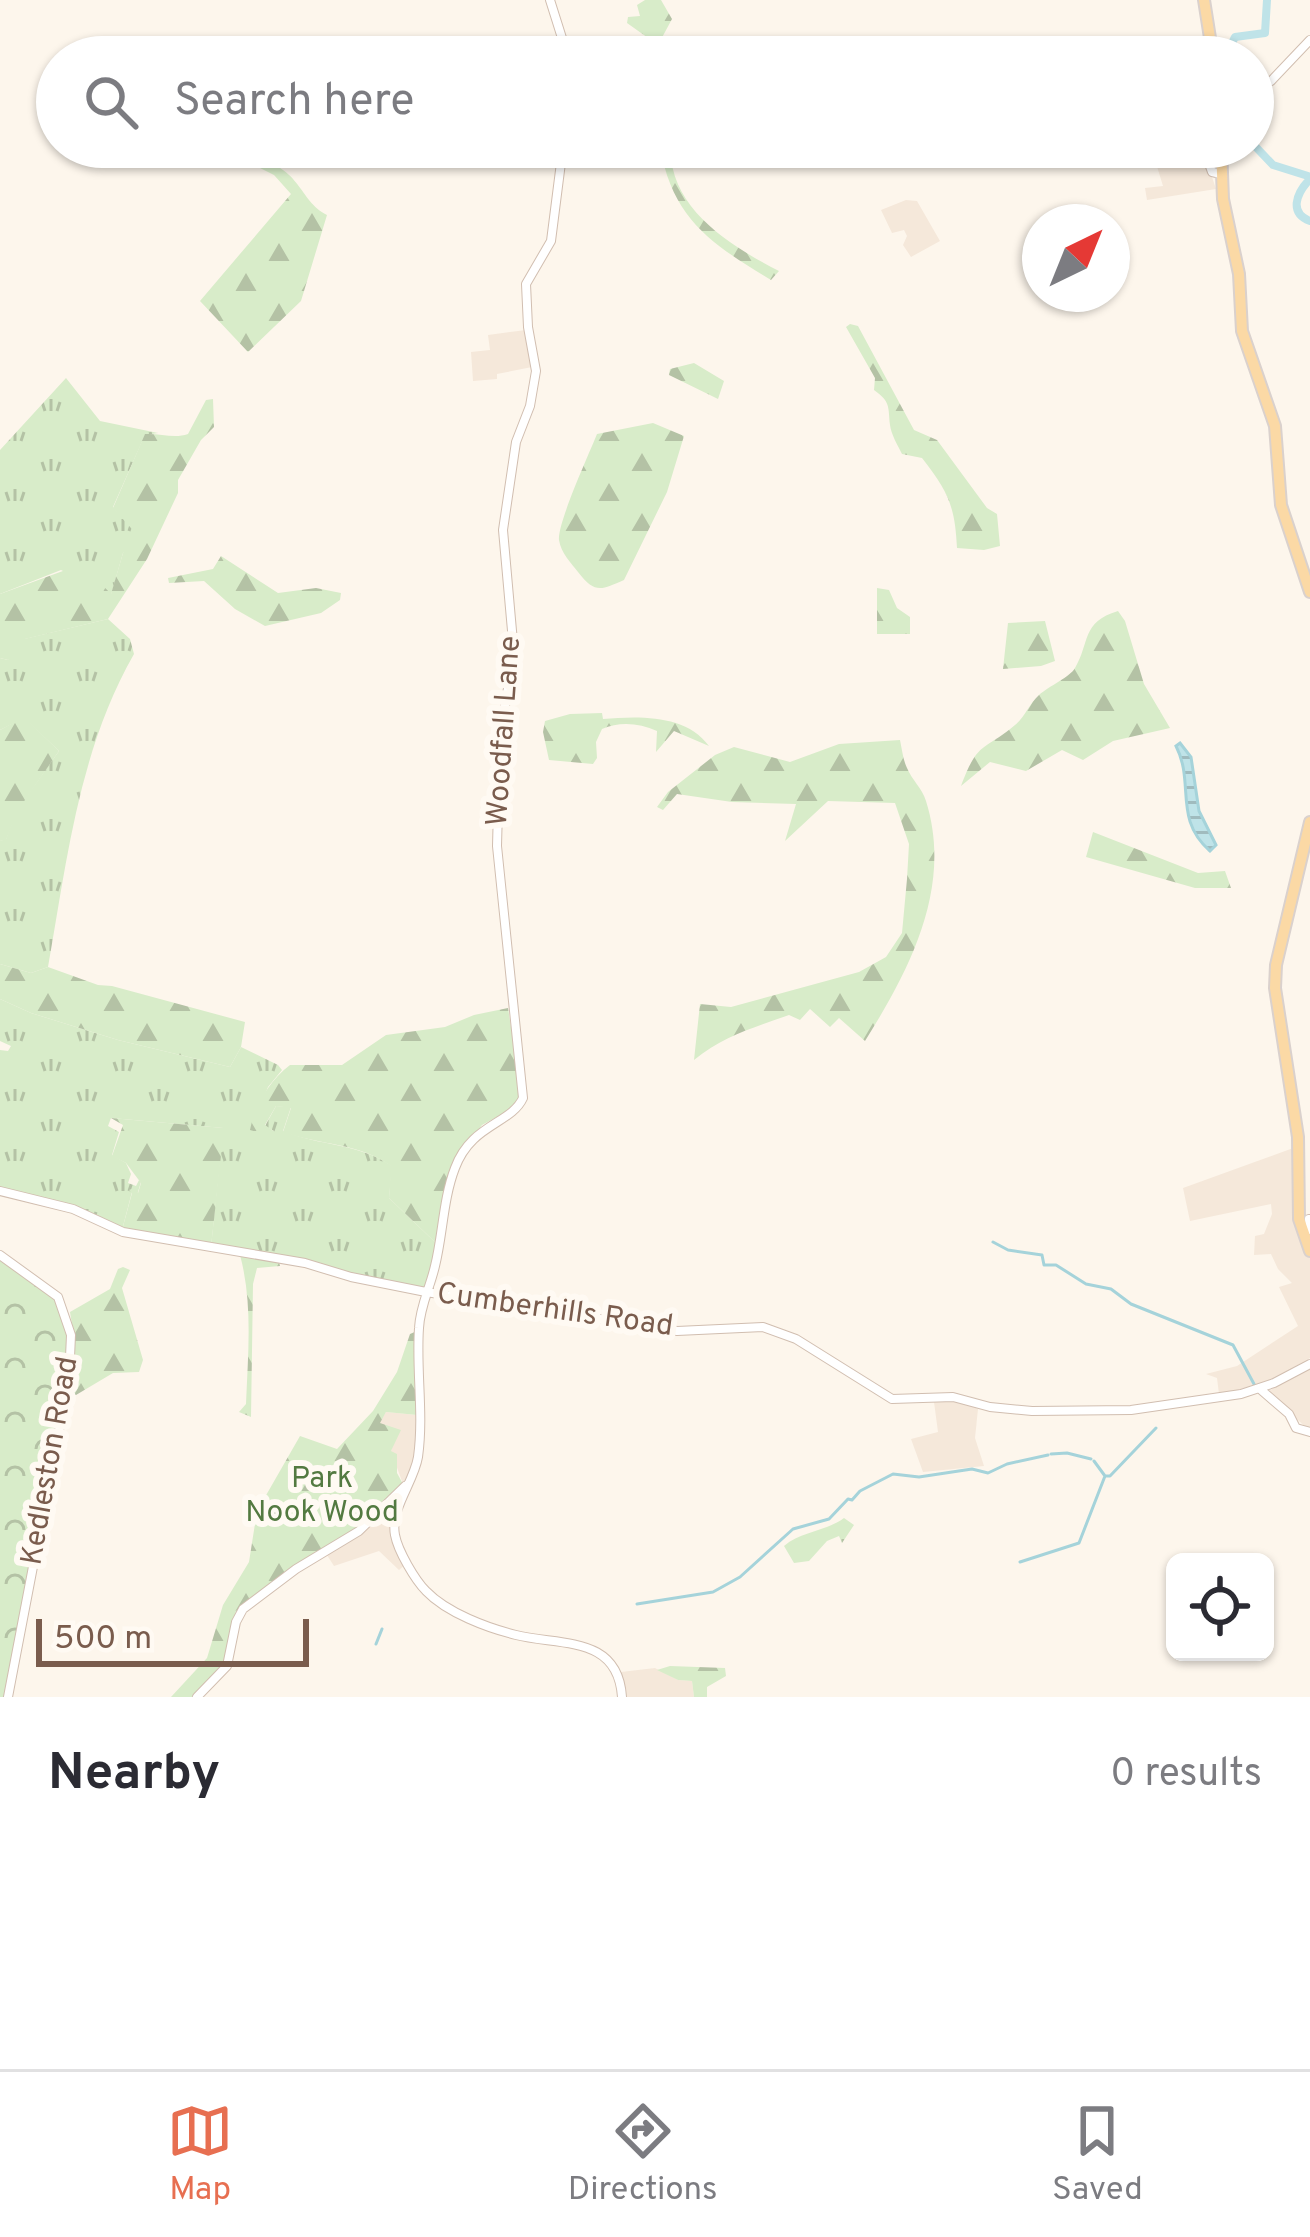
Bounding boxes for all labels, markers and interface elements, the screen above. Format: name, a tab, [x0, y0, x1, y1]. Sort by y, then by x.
search box	[36, 36, 1274, 168]
icon: search	[78, 69, 144, 135]
text: Search here	[174, 74, 414, 131]
north arrow	[1022, 204, 1130, 312]
street label: Woodfall Lane	[480, 635, 530, 827]
street label: Cumberhills Road	[435, 1276, 675, 1346]
street label: Kedleston Road	[14, 1354, 88, 1568]
park label: Park Nook Wood	[245, 1461, 399, 1532]
map controls	[1166, 1553, 1274, 1661]
button: locate	[1166, 1553, 1274, 1661]
scale bar	[36, 1613, 309, 1666]
text: 500 m	[54, 1619, 152, 1661]
text: Nearby	[48, 1743, 220, 1808]
text: 0 results	[1110, 1751, 1262, 1800]
tab: Map	[167, 2098, 233, 2212]
tab: Directions	[568, 2098, 718, 2212]
tab: Saved	[1052, 2098, 1143, 2212]

